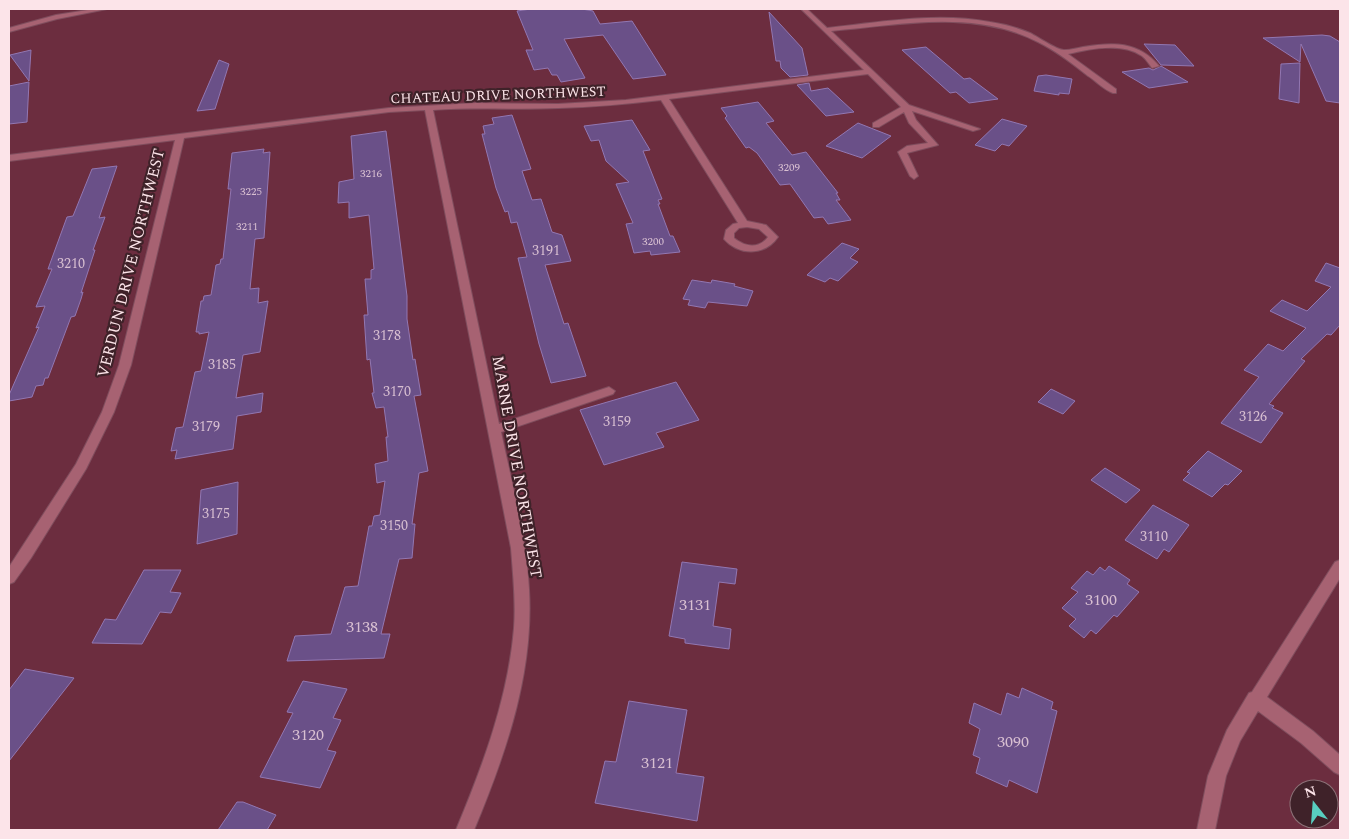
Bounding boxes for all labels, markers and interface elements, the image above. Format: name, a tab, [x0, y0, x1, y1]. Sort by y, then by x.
street label: CHATEAU DRIVE NORTHWEST	[390, 81, 606, 109]
street label: VERDUN DRIVE NORTHWEST	[91, 146, 171, 380]
house number: 3209	[778, 159, 800, 176]
house number: 3216	[360, 165, 382, 182]
house number: 3225	[240, 183, 262, 200]
house number: 3211	[236, 218, 258, 235]
house number: 3200	[642, 233, 664, 250]
house number: 3191	[532, 240, 560, 261]
house number: 3210	[57, 253, 85, 274]
house number: 3178	[373, 325, 401, 346]
house number: 3185	[208, 354, 236, 375]
street label: MARNE DRIVE NORTHWEST	[486, 354, 548, 580]
house number: 3170	[383, 381, 411, 402]
house number: 3126	[1239, 406, 1267, 427]
house number: 3159	[603, 411, 631, 432]
house number: 3179	[192, 416, 220, 437]
house number: 3175	[202, 503, 230, 524]
house number: 3150	[380, 515, 408, 536]
house number: 3110	[1140, 526, 1168, 547]
house number: 3100	[1085, 588, 1117, 612]
house number: 3131	[679, 593, 711, 617]
house number: 3138	[346, 615, 378, 639]
house number: 3120	[292, 723, 324, 747]
house number: 3090	[997, 730, 1029, 754]
house number: 3121	[641, 751, 673, 775]
north arrow	[1289, 779, 1339, 829]
text: N	[1302, 780, 1319, 804]

